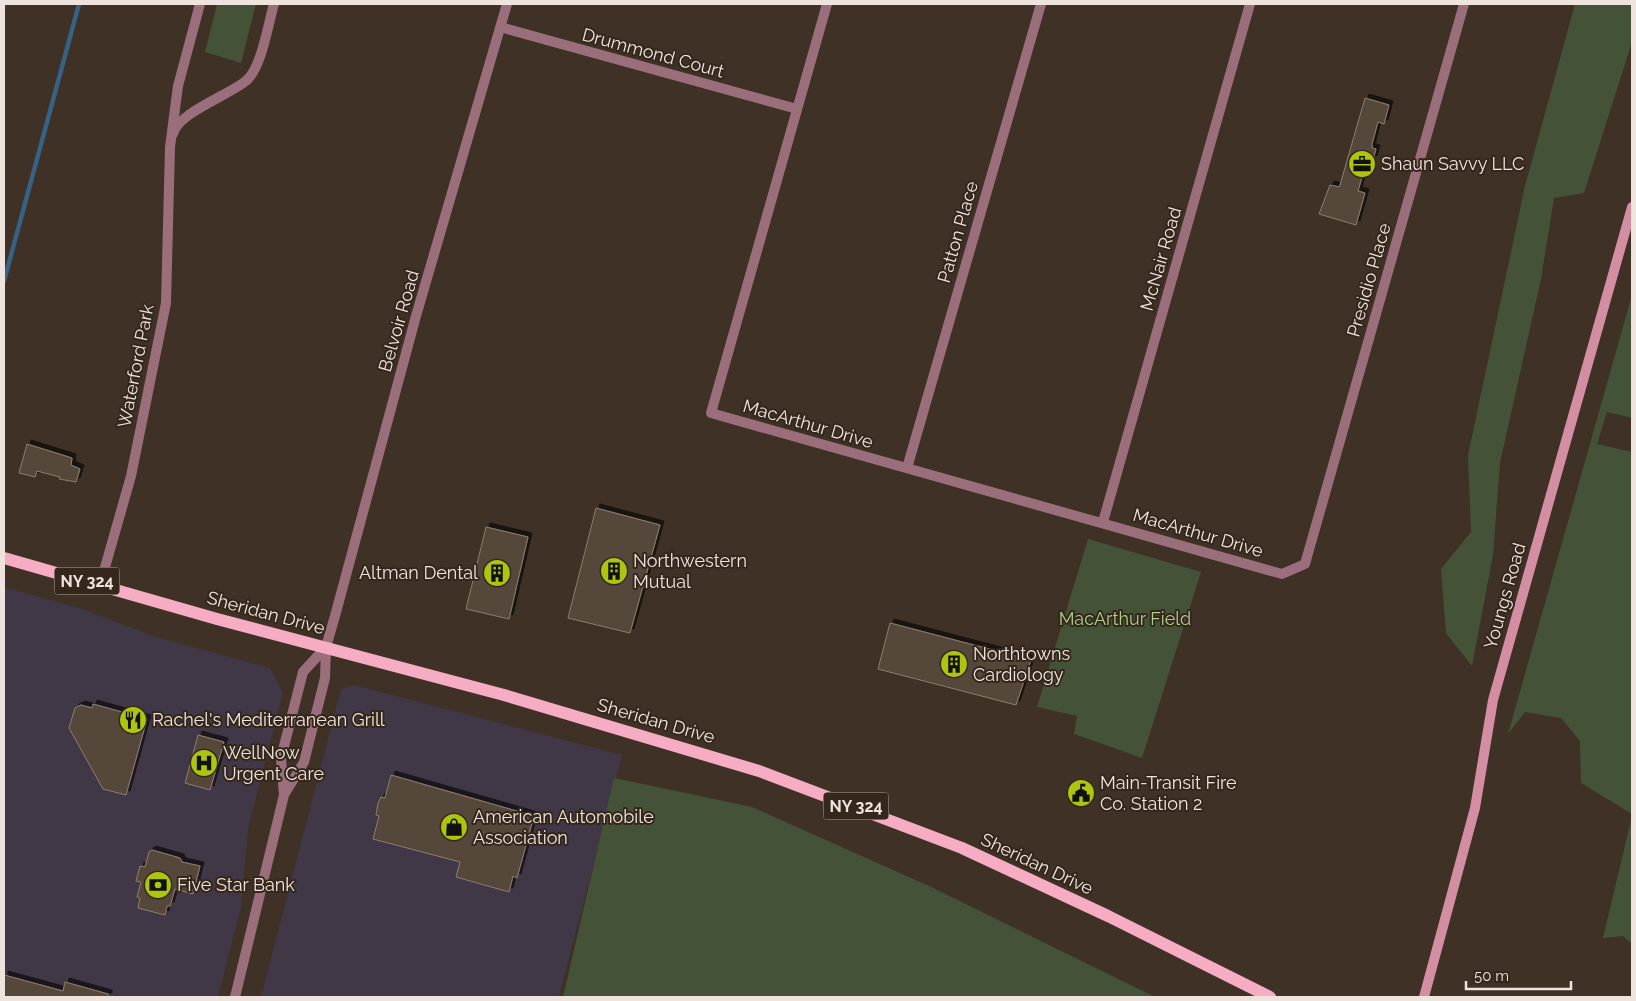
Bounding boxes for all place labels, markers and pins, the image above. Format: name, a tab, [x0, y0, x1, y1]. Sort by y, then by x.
office icon: Shaun Savvy LLC	[1347, 149, 1377, 179]
place label: Shaun Savvy LLC	[1381, 153, 1524, 174]
place label: Northwestern Mutual	[633, 550, 747, 592]
building icon: Northwestern Mutual	[599, 556, 629, 586]
building icon: Altman Dental	[482, 558, 512, 588]
place label: Altman Dental	[359, 562, 478, 583]
place label: Northtowns Cardiology	[973, 643, 1071, 685]
building icon: Northtowns Cardiology	[939, 649, 969, 679]
restaurant icon: Rachel's Mediterranean Grill	[118, 705, 148, 735]
place label: Rachel's Mediterranean Grill	[152, 709, 385, 730]
place label: WellNow Urgent Care	[223, 742, 324, 784]
hospital icon: WellNow Urgent Care	[189, 748, 219, 778]
place label: Main-Transit Fire Co. Station 2	[1100, 772, 1237, 814]
public building icon: Main-Transit Fire Co. Station 2	[1066, 778, 1096, 808]
place label: American Automobile Association	[473, 806, 654, 848]
shop icon: American Automobile Association	[439, 812, 469, 842]
bank icon: Five Star Bank	[143, 870, 173, 900]
place label: Five Star Bank	[177, 874, 295, 895]

